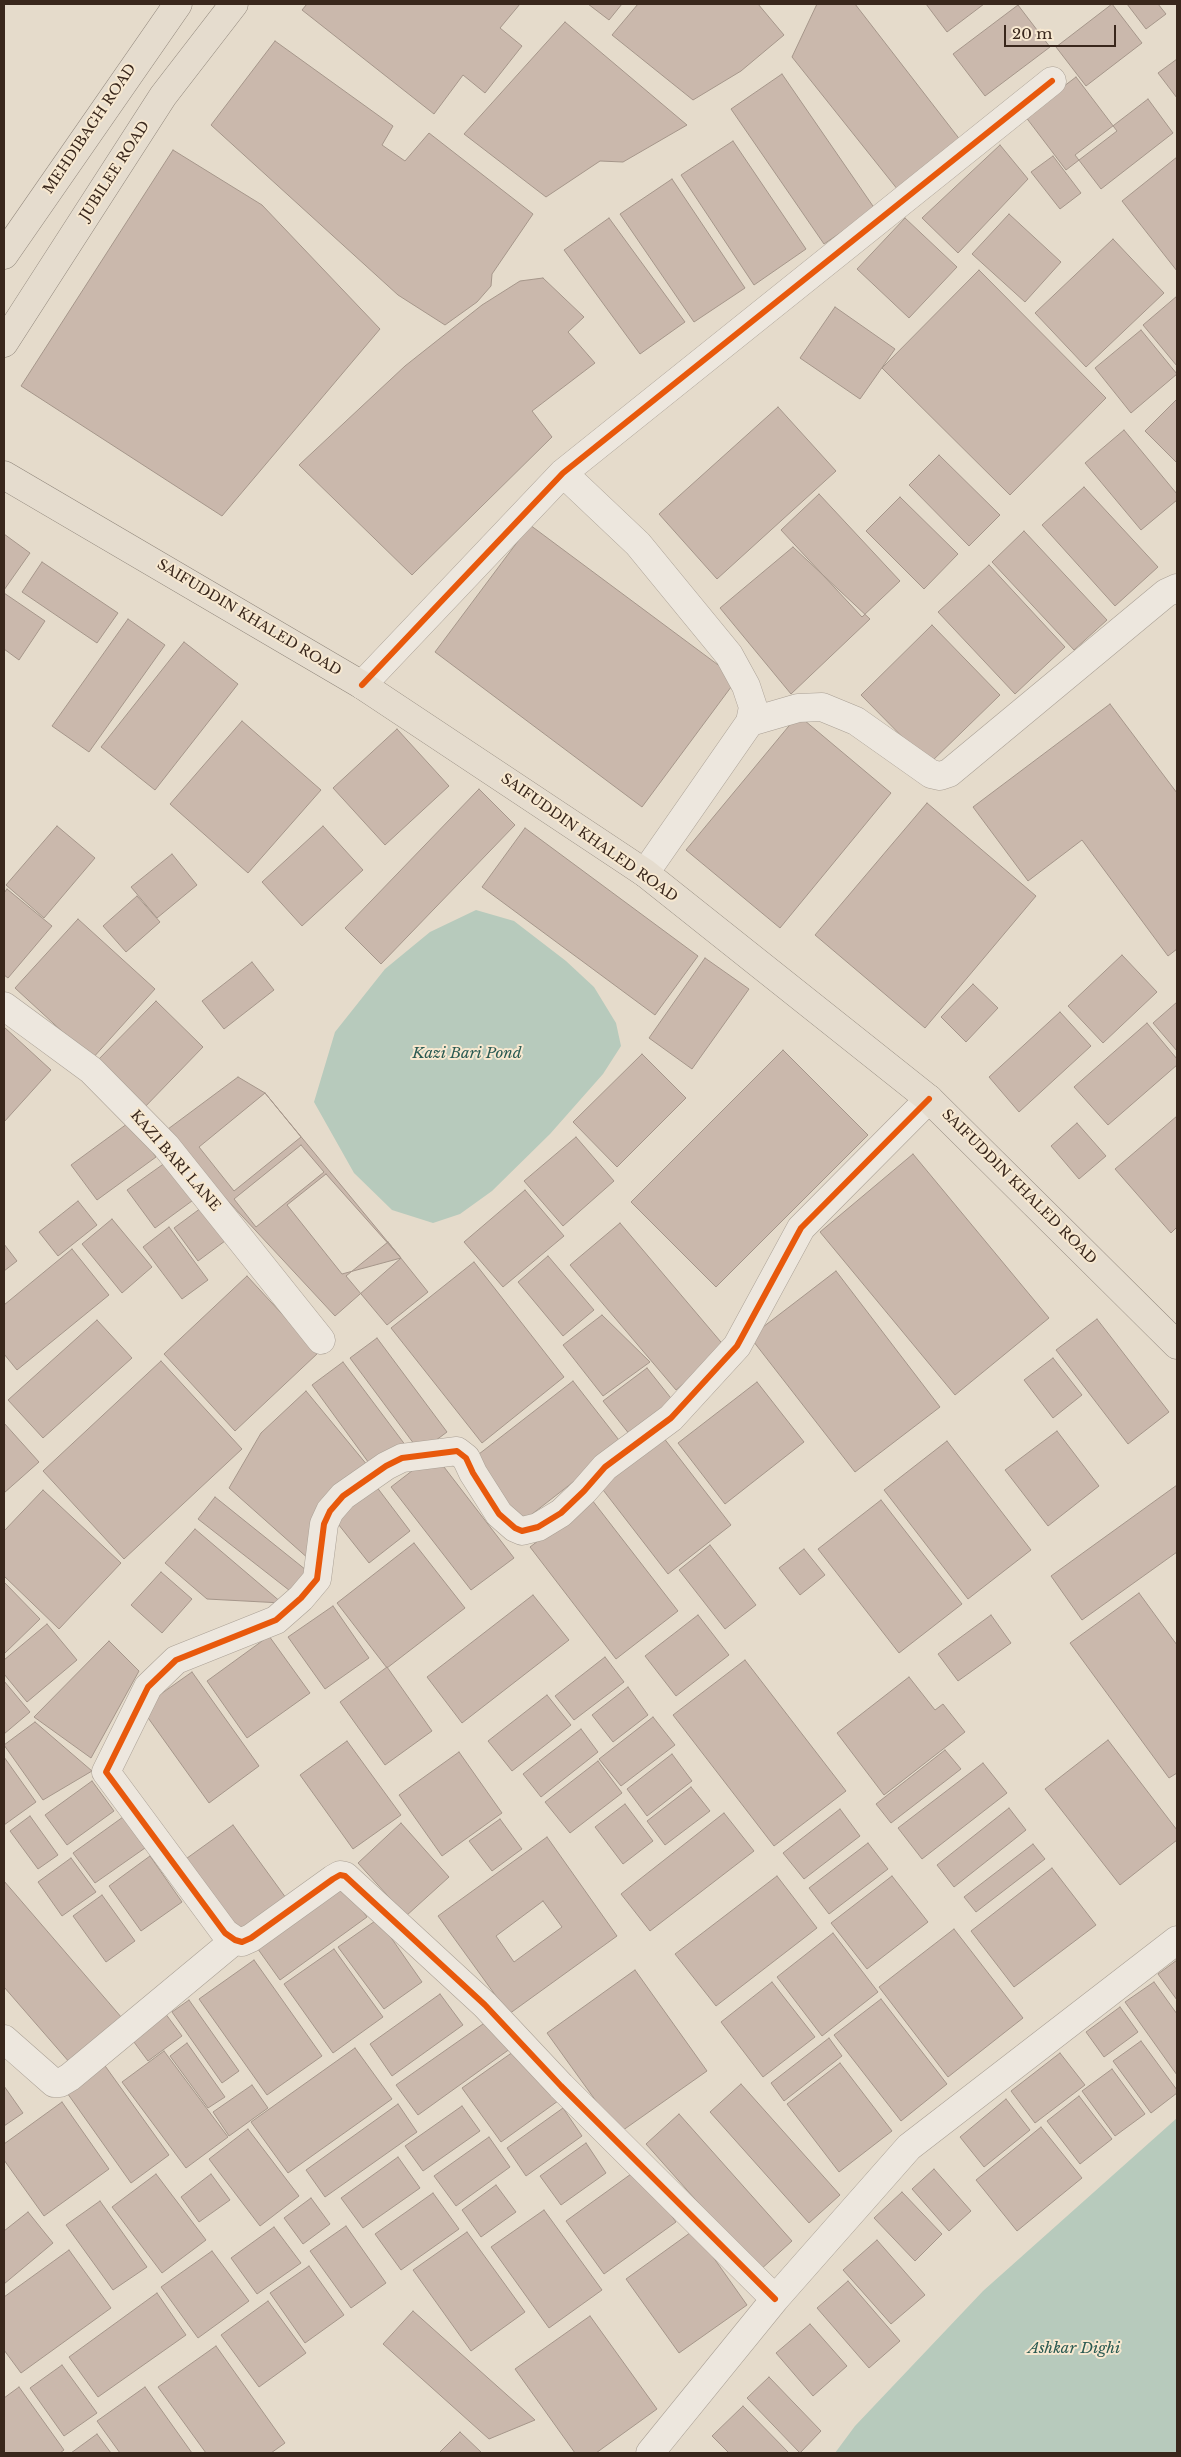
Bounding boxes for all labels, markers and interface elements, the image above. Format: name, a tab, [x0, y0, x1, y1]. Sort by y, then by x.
scale bar	[1006, 15, 1118, 47]
text: 20 m	[1012, 24, 1052, 43]
street label: MEHDIBAGH ROAD	[40, 61, 140, 197]
street label: JUBILEE ROAD	[77, 118, 153, 224]
street label: SAIFUDDIN KHALED ROAD	[154, 556, 344, 680]
street label: SAIFUDDIN KHALED ROAD	[497, 770, 681, 906]
water label: Kazi Bari Pond	[412, 1045, 522, 1063]
street label: SAIFUDDIN KHALED ROAD	[938, 1106, 1100, 1268]
street label: KAZI BARI LANE	[127, 1107, 223, 1215]
water label: Ashkar Dighi	[1028, 2340, 1120, 2358]

